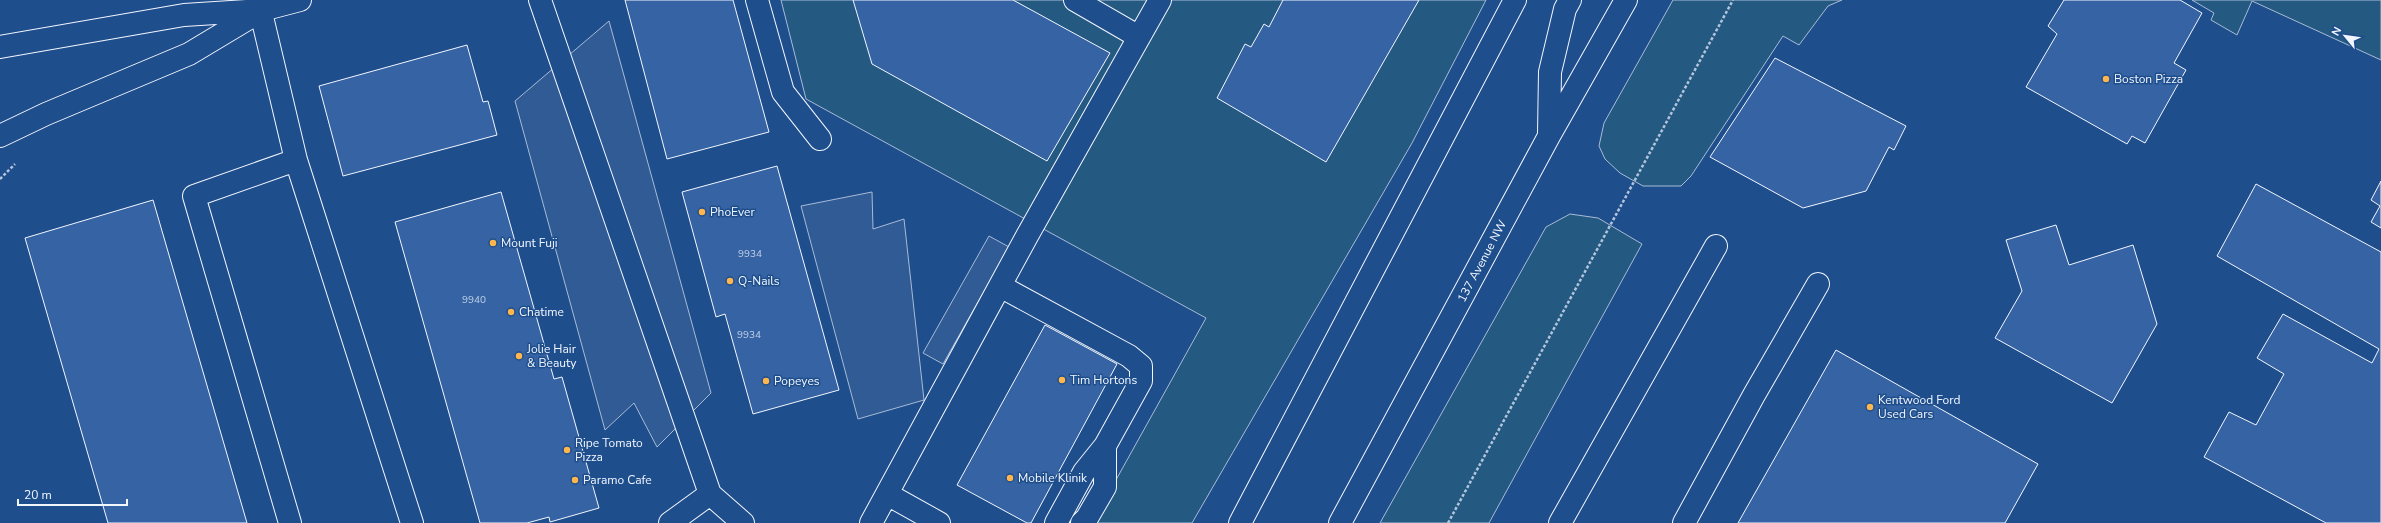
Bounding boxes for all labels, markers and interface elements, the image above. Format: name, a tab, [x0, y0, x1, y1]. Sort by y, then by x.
north arrow	[2325, 16, 2365, 56]
text: N	[2328, 24, 2345, 39]
place label: Boston Pizza	[2114, 71, 2183, 87]
marker: Boston Pizza	[2101, 74, 2111, 84]
place label: PhoEver	[710, 204, 755, 220]
marker: PhoEver	[697, 207, 707, 217]
street label: 137 Avenue NW	[1454, 217, 1510, 305]
place label: Mount Fuji	[501, 235, 558, 251]
marker: Mount Fuji	[488, 238, 498, 248]
house number: 9934	[738, 247, 762, 261]
place label: Q-Nails	[738, 273, 780, 289]
marker: Q-Nails	[725, 276, 735, 286]
house number: 9940	[462, 293, 486, 307]
place label: Chatime	[519, 304, 564, 320]
marker: Chatime	[506, 307, 516, 317]
house number: 9934	[737, 328, 761, 342]
place label: Jolie Hair & Beauty	[526, 341, 577, 371]
marker: Jolie Hair & Beauty	[514, 351, 524, 361]
place label: Tim Hortons	[1070, 372, 1137, 388]
place label: Popeyes	[774, 373, 820, 389]
marker: Tim Hortons	[1057, 375, 1067, 385]
marker: Popeyes	[761, 376, 771, 386]
place label: Kentwood Ford Used Cars	[1878, 392, 1961, 422]
marker: Kentwood Ford Used Cars	[1865, 402, 1875, 412]
place label: Ripe Tomato Pizza	[575, 435, 643, 465]
marker: Ripe Tomato Pizza	[562, 445, 572, 455]
place label: Mobile Klinik	[1018, 470, 1088, 486]
place label: Paramo Cafe	[583, 472, 652, 488]
marker: Mobile Klinik	[1005, 473, 1015, 483]
marker: Paramo Cafe	[570, 475, 580, 485]
scale bar	[18, 481, 127, 507]
text: 20 m	[24, 487, 52, 503]

